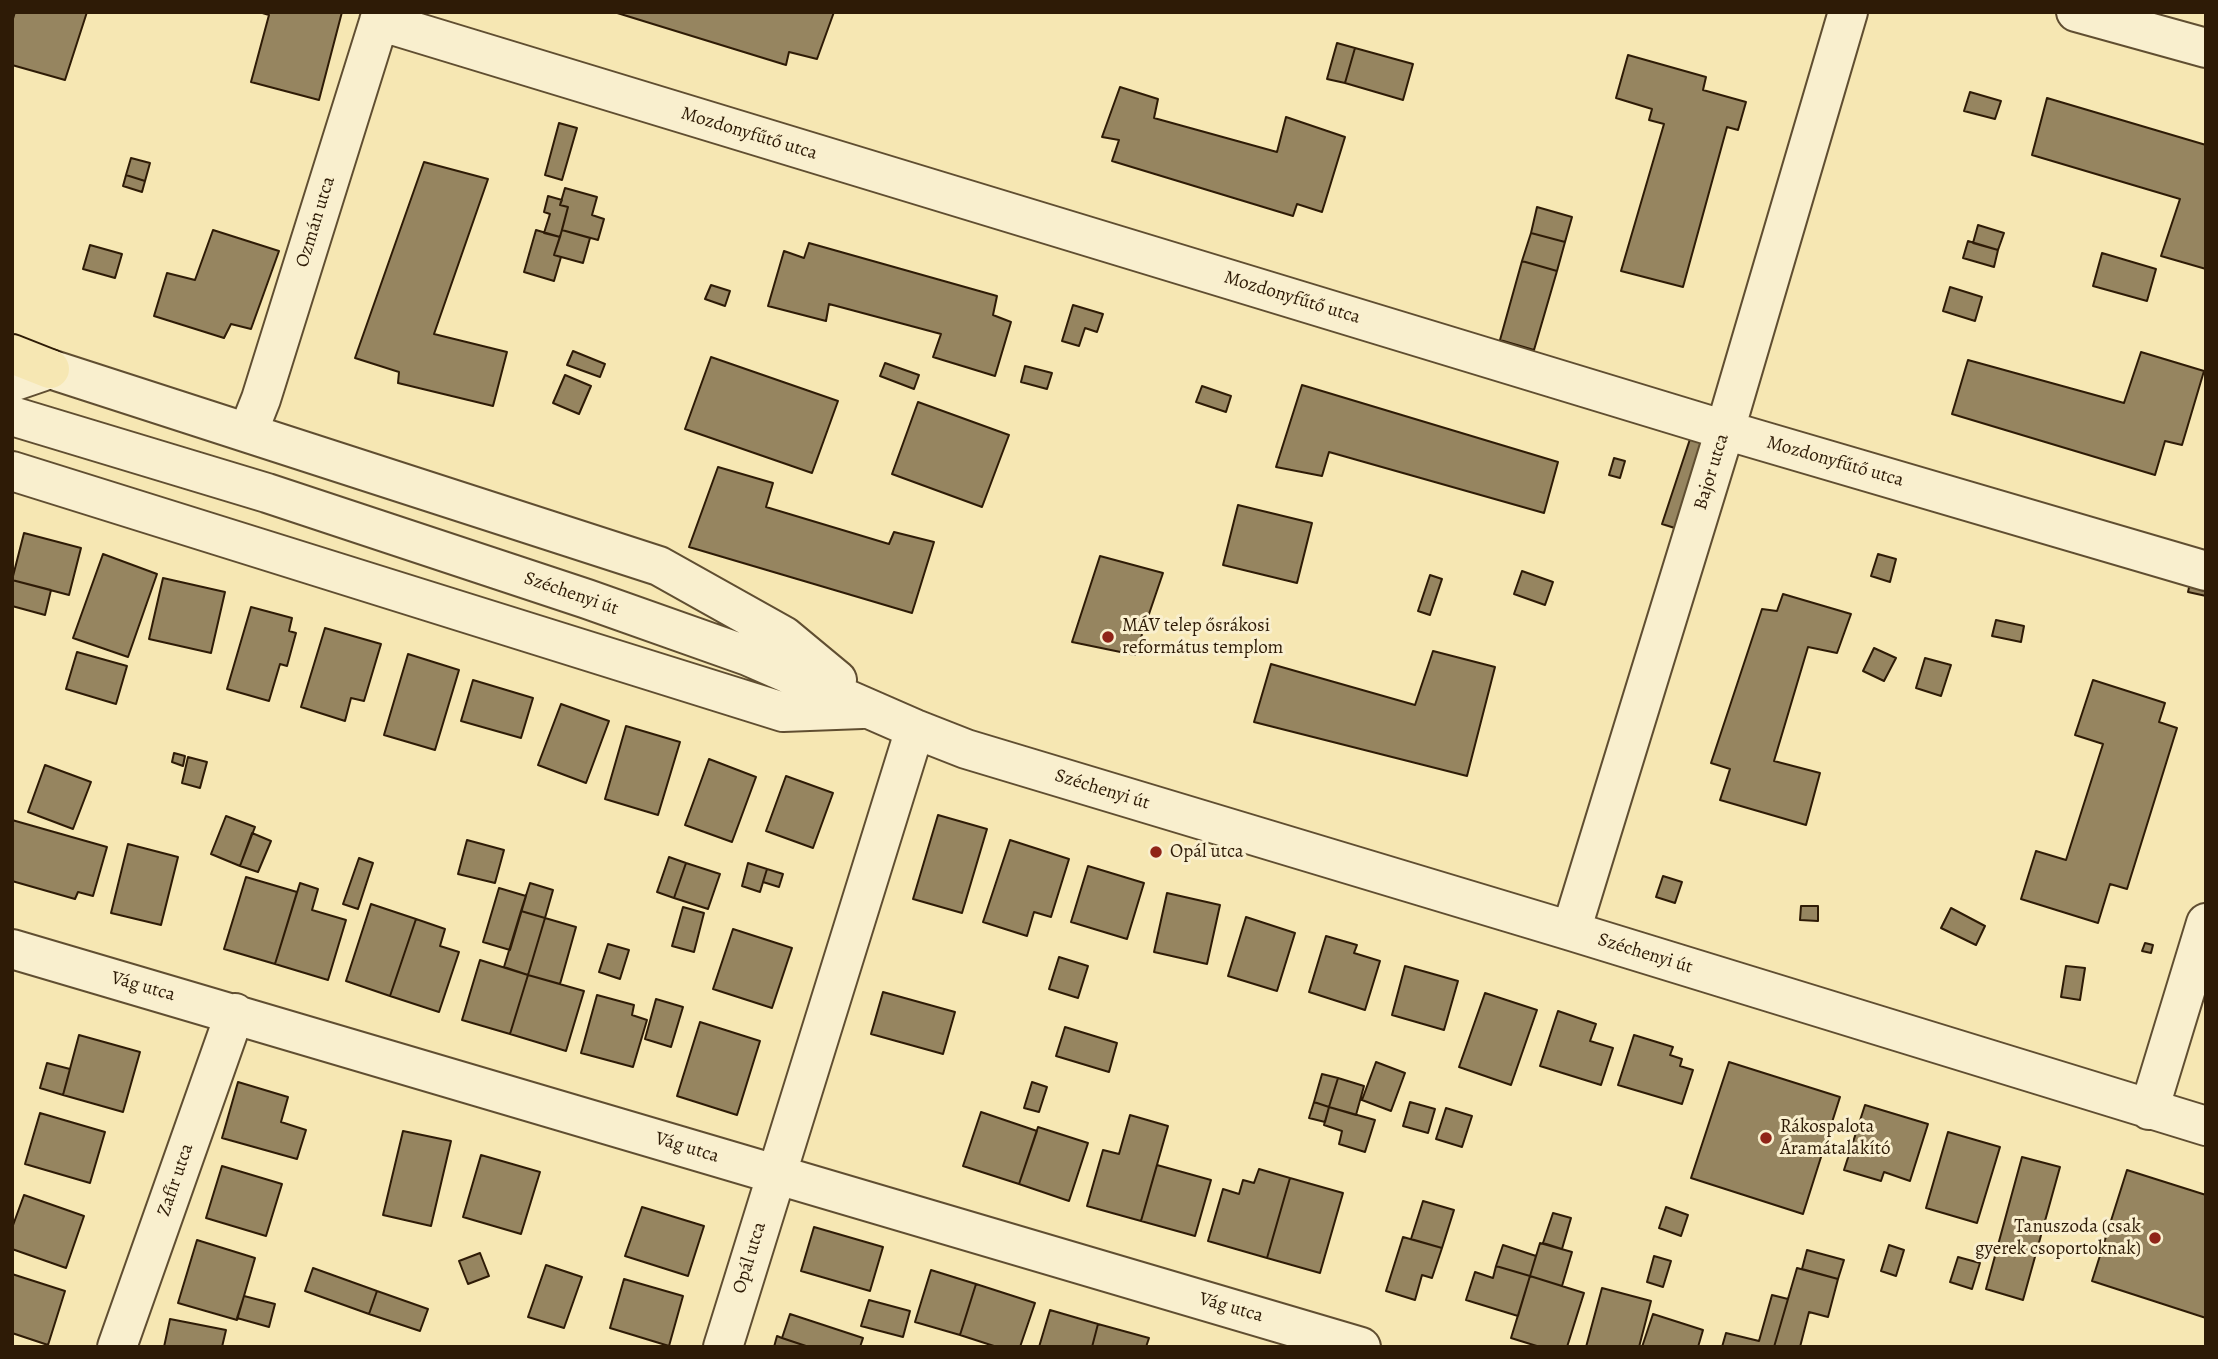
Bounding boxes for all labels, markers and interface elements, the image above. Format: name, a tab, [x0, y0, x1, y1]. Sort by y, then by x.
street label: Mozdonyfűtő utca	[678, 102, 820, 166]
street label: Ozmán utca	[291, 174, 341, 270]
street label: Mozdonyfűtő utca	[1221, 266, 1363, 330]
street label: Bajor utca	[1690, 431, 1734, 513]
street label: Mozdonyfűtő utca	[1764, 432, 1906, 492]
street label: Széchenyi út	[521, 567, 621, 621]
place label: MÁV telep ősrákosi református templom	[1122, 615, 1283, 659]
marker: MÁV telep ősrákosi református templom	[1100, 629, 1116, 645]
street label: Széchenyi út	[1052, 765, 1152, 815]
place label: Opál utca	[1170, 841, 1244, 863]
marker: Opál utca	[1148, 844, 1164, 860]
street label: Széchenyi út	[1595, 929, 1695, 979]
street label: Vág utca	[108, 967, 178, 1007]
place label: Rákospalota Áramátalakító	[1780, 1116, 1890, 1160]
street label: Vág utca	[652, 1128, 722, 1168]
marker: Rákospalota Áramátalakító	[1758, 1130, 1774, 1146]
street label: Zafír utca	[153, 1141, 199, 1219]
place label: Tanuszoda (csak gyerek csoportoknak)	[1975, 1216, 2141, 1260]
street label: Opál utca	[728, 1219, 772, 1297]
marker: Tanuszoda (csak gyerek csoportoknak)	[2147, 1230, 2163, 1246]
street label: Vág utca	[1196, 1288, 1266, 1328]

